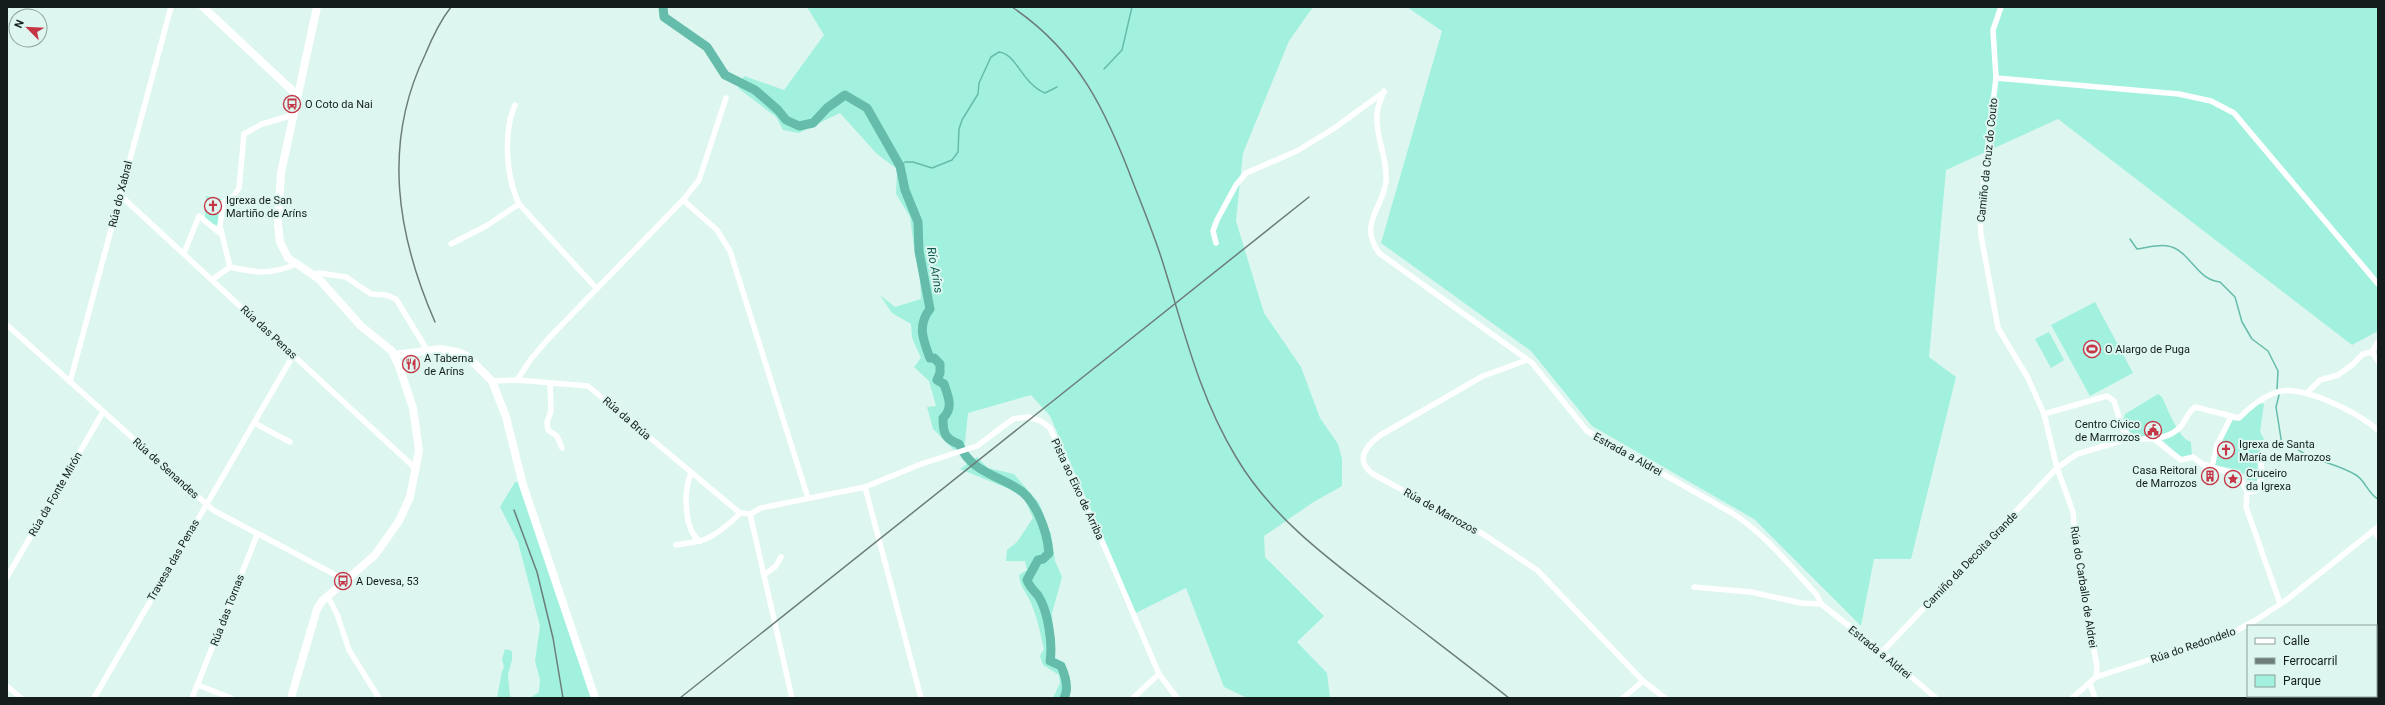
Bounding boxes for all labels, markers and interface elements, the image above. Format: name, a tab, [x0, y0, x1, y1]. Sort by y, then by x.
north arrow	[8, 8, 48, 48]
text: N	[12, 18, 27, 30]
bus stop icon: O Coto da Nai	[282, 94, 302, 114]
street label: Camiño da Cruz do Couto	[1974, 97, 2000, 223]
place label: O Coto da Nai	[305, 98, 373, 111]
street label: Rúa do Xabral	[106, 160, 135, 229]
place label: Igrexa de San Martiño de Aríns	[226, 194, 307, 220]
church icon: Igrexa de San Martiño de Aríns	[203, 196, 223, 216]
water label: Río Aríns	[924, 246, 946, 294]
street label: Rúa das Penas	[238, 303, 300, 362]
sports icon: O Alargo de Puga	[2082, 339, 2102, 359]
place label: O Alargo de Puga	[2105, 343, 2190, 356]
place label: A Taberna de Aríns	[424, 352, 473, 378]
restaurant icon: A Taberna de Aríns	[401, 354, 421, 374]
street label: Rúa da Brúa	[600, 394, 653, 443]
place label: Centro Cívico de Marrrozos	[2075, 418, 2140, 444]
public building icon: Centro Cívico de Marrrozos	[2143, 420, 2163, 440]
street label: Estrada a Aldrei	[1591, 430, 1665, 479]
street label: Rúa de Senandes	[130, 435, 202, 502]
street label: Pista ao Eixo de Arriba	[1048, 437, 1107, 542]
place label: Igrexa de Santa María de Marrozos	[2239, 438, 2331, 464]
church icon: Igrexa de Santa María de Marrozos	[2216, 440, 2236, 460]
street label: Rúa da Fonte Mirón	[26, 450, 85, 539]
place label: Casa Reitoral de Marrozos	[2132, 464, 2197, 490]
building icon: Casa Reitoral de Marrozos	[2200, 466, 2220, 486]
place label: Cruceiro da Igrexa	[2246, 467, 2291, 493]
place icon: Cruceiro da Igrexa	[2223, 469, 2243, 489]
street label: Rúa de Marrozos	[1401, 486, 1480, 537]
street label: Camiño da Decoita Grande	[1920, 509, 2021, 612]
street label: Travesa das Penas	[145, 517, 202, 603]
street label: Rúa do Carballo de Aldrei	[2067, 525, 2100, 649]
bus stop icon: A Devesa, 53	[333, 571, 353, 591]
street label: Rúa das Tornas	[208, 572, 247, 648]
place label: A Devesa, 53	[356, 575, 419, 588]
street label: Estrada a Aldrei	[1846, 623, 1914, 682]
street label: Rúa do Redondelo	[2149, 625, 2237, 666]
legend	[2247, 625, 2377, 697]
text: Calle	[2283, 634, 2310, 648]
text: Ferrocarril	[2283, 654, 2338, 668]
text: Parque	[2283, 674, 2321, 688]

